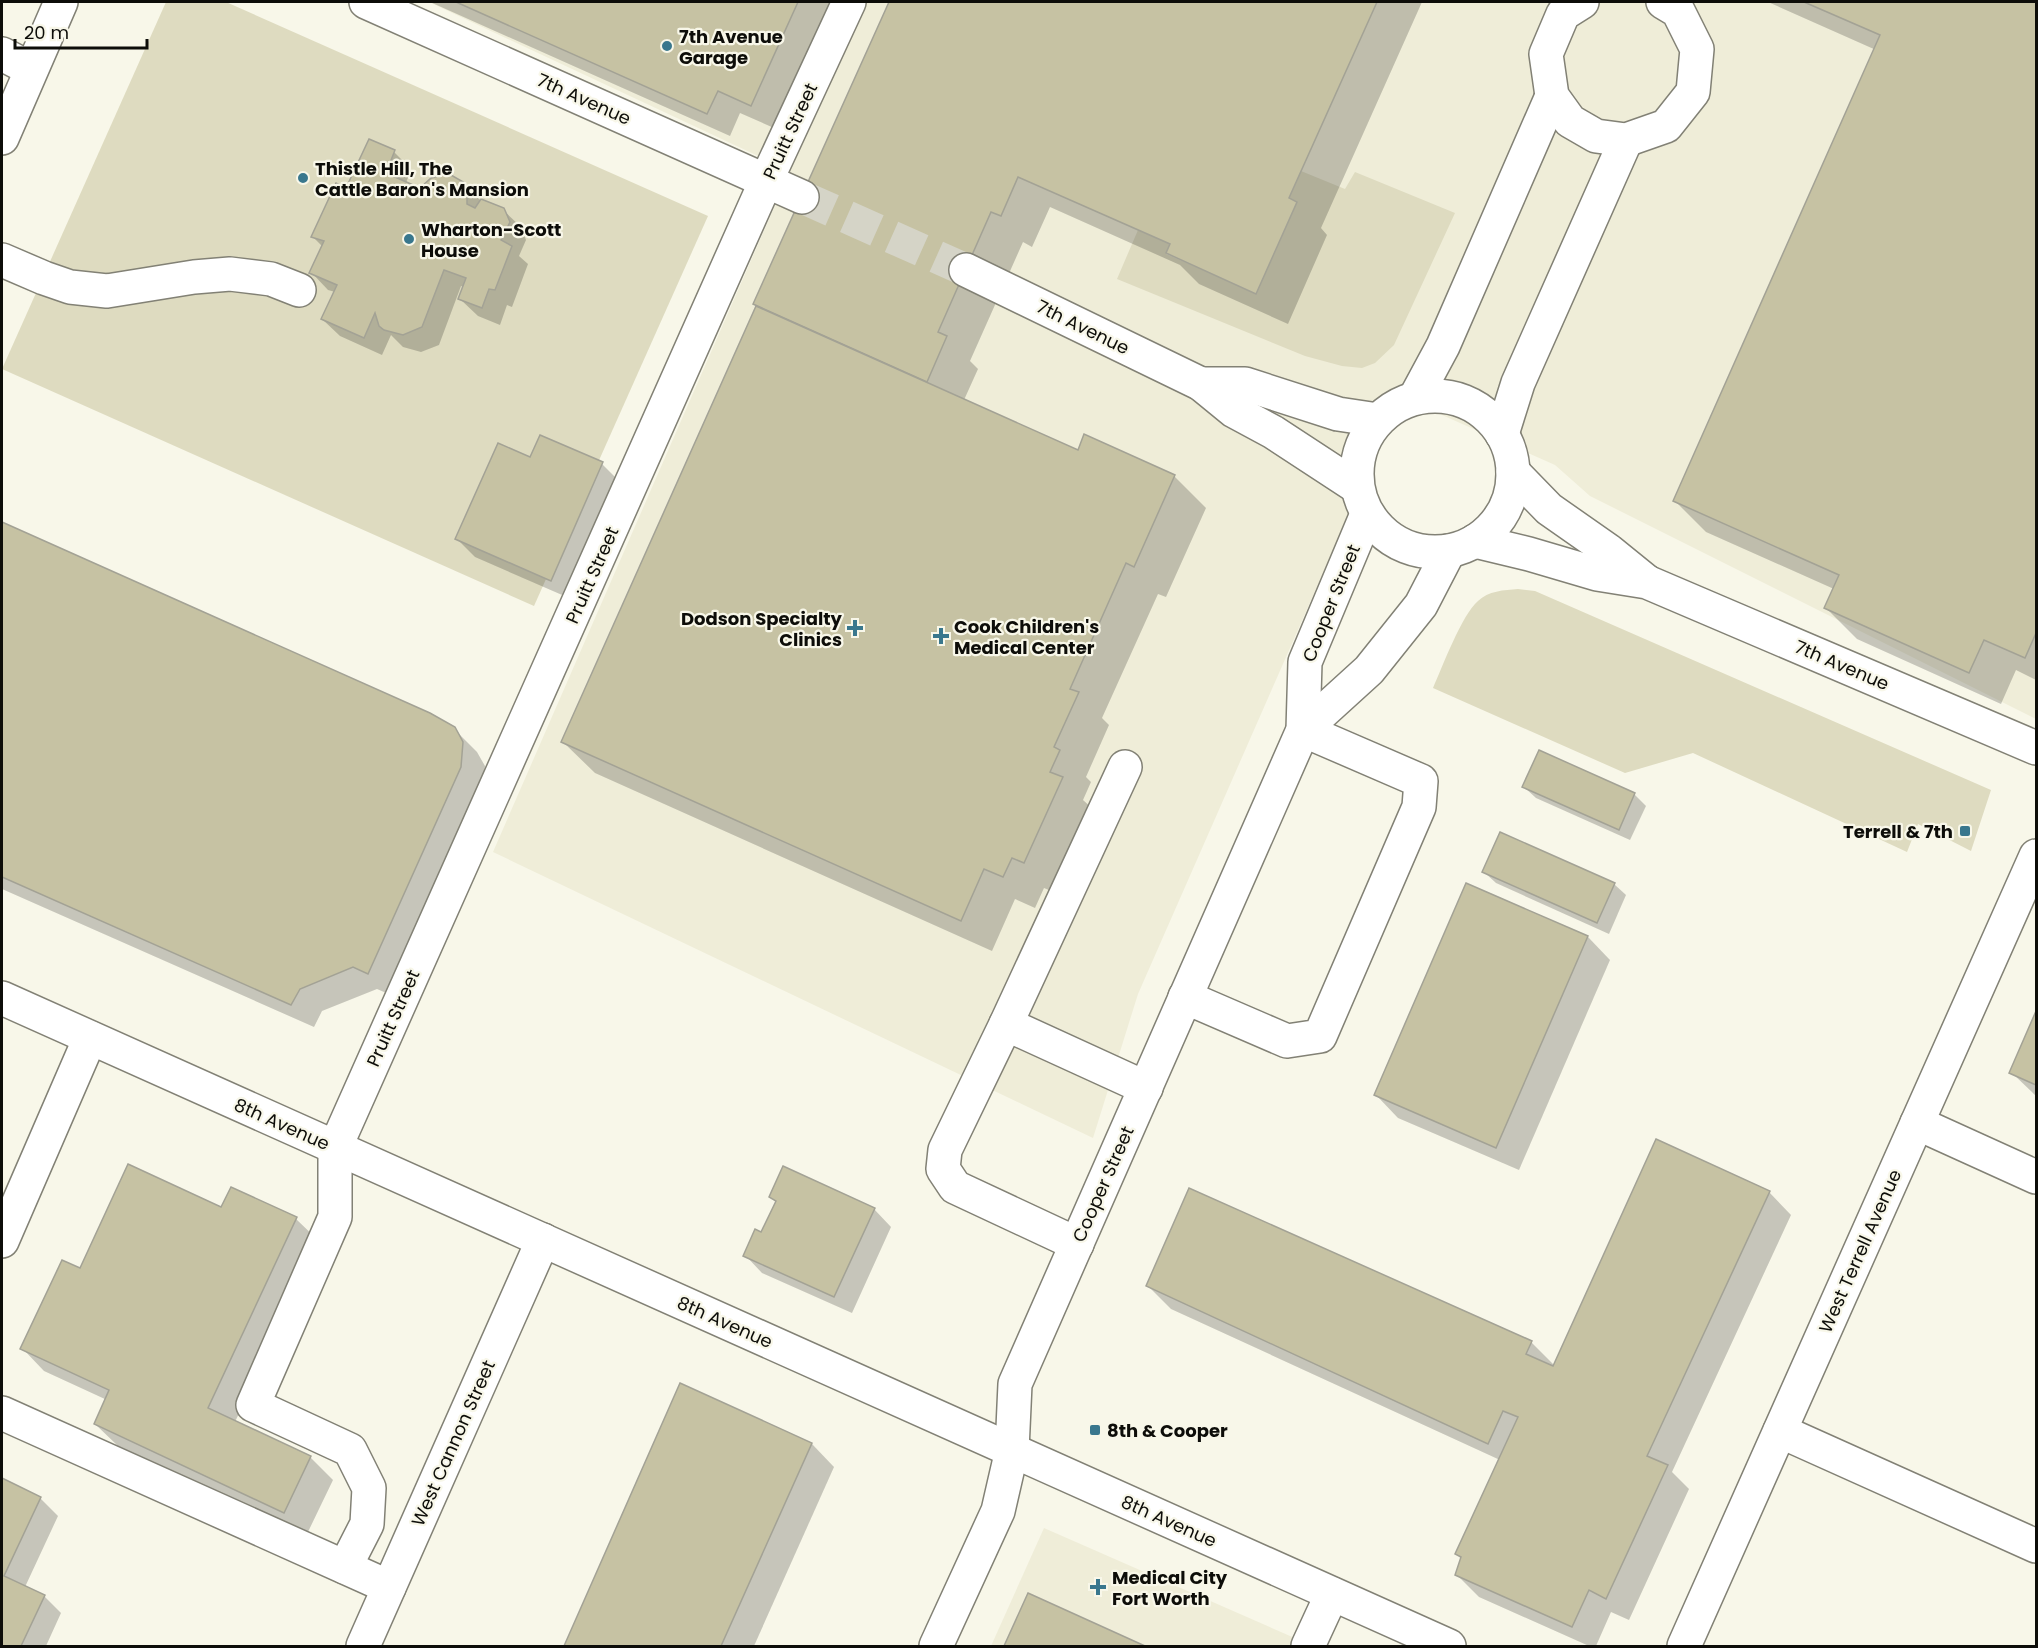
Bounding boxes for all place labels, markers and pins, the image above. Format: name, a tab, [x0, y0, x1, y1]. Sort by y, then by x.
place label: 7th Avenue Garage	[679, 24, 783, 70]
marker: 7th Avenue Garage	[660, 39, 674, 53]
place label: Thistle Hill, The Cattle Baron's Mansion	[315, 156, 529, 202]
marker: Thistle Hill, The Cattle Baron's Mansion	[296, 171, 310, 185]
place label: Wharton-Scott House	[421, 217, 561, 263]
marker: Wharton-Scott House	[402, 232, 416, 246]
place label: Dodson Specialty Clinics	[681, 606, 843, 652]
place label: Cook Children's Medical Center	[954, 614, 1099, 660]
marker: Dodson Specialty Clinics	[846, 619, 864, 637]
marker: Cook Children's Medical Center	[932, 627, 950, 645]
place label: Terrell & 7th	[1843, 819, 1953, 844]
marker: Terrell & 7th	[1958, 824, 1972, 838]
place label: 8th & Cooper	[1107, 1418, 1228, 1443]
marker: 8th & Cooper	[1088, 1423, 1102, 1437]
place label: Medical City Fort Worth	[1112, 1565, 1228, 1611]
marker: Medical City Fort Worth	[1089, 1578, 1107, 1596]

